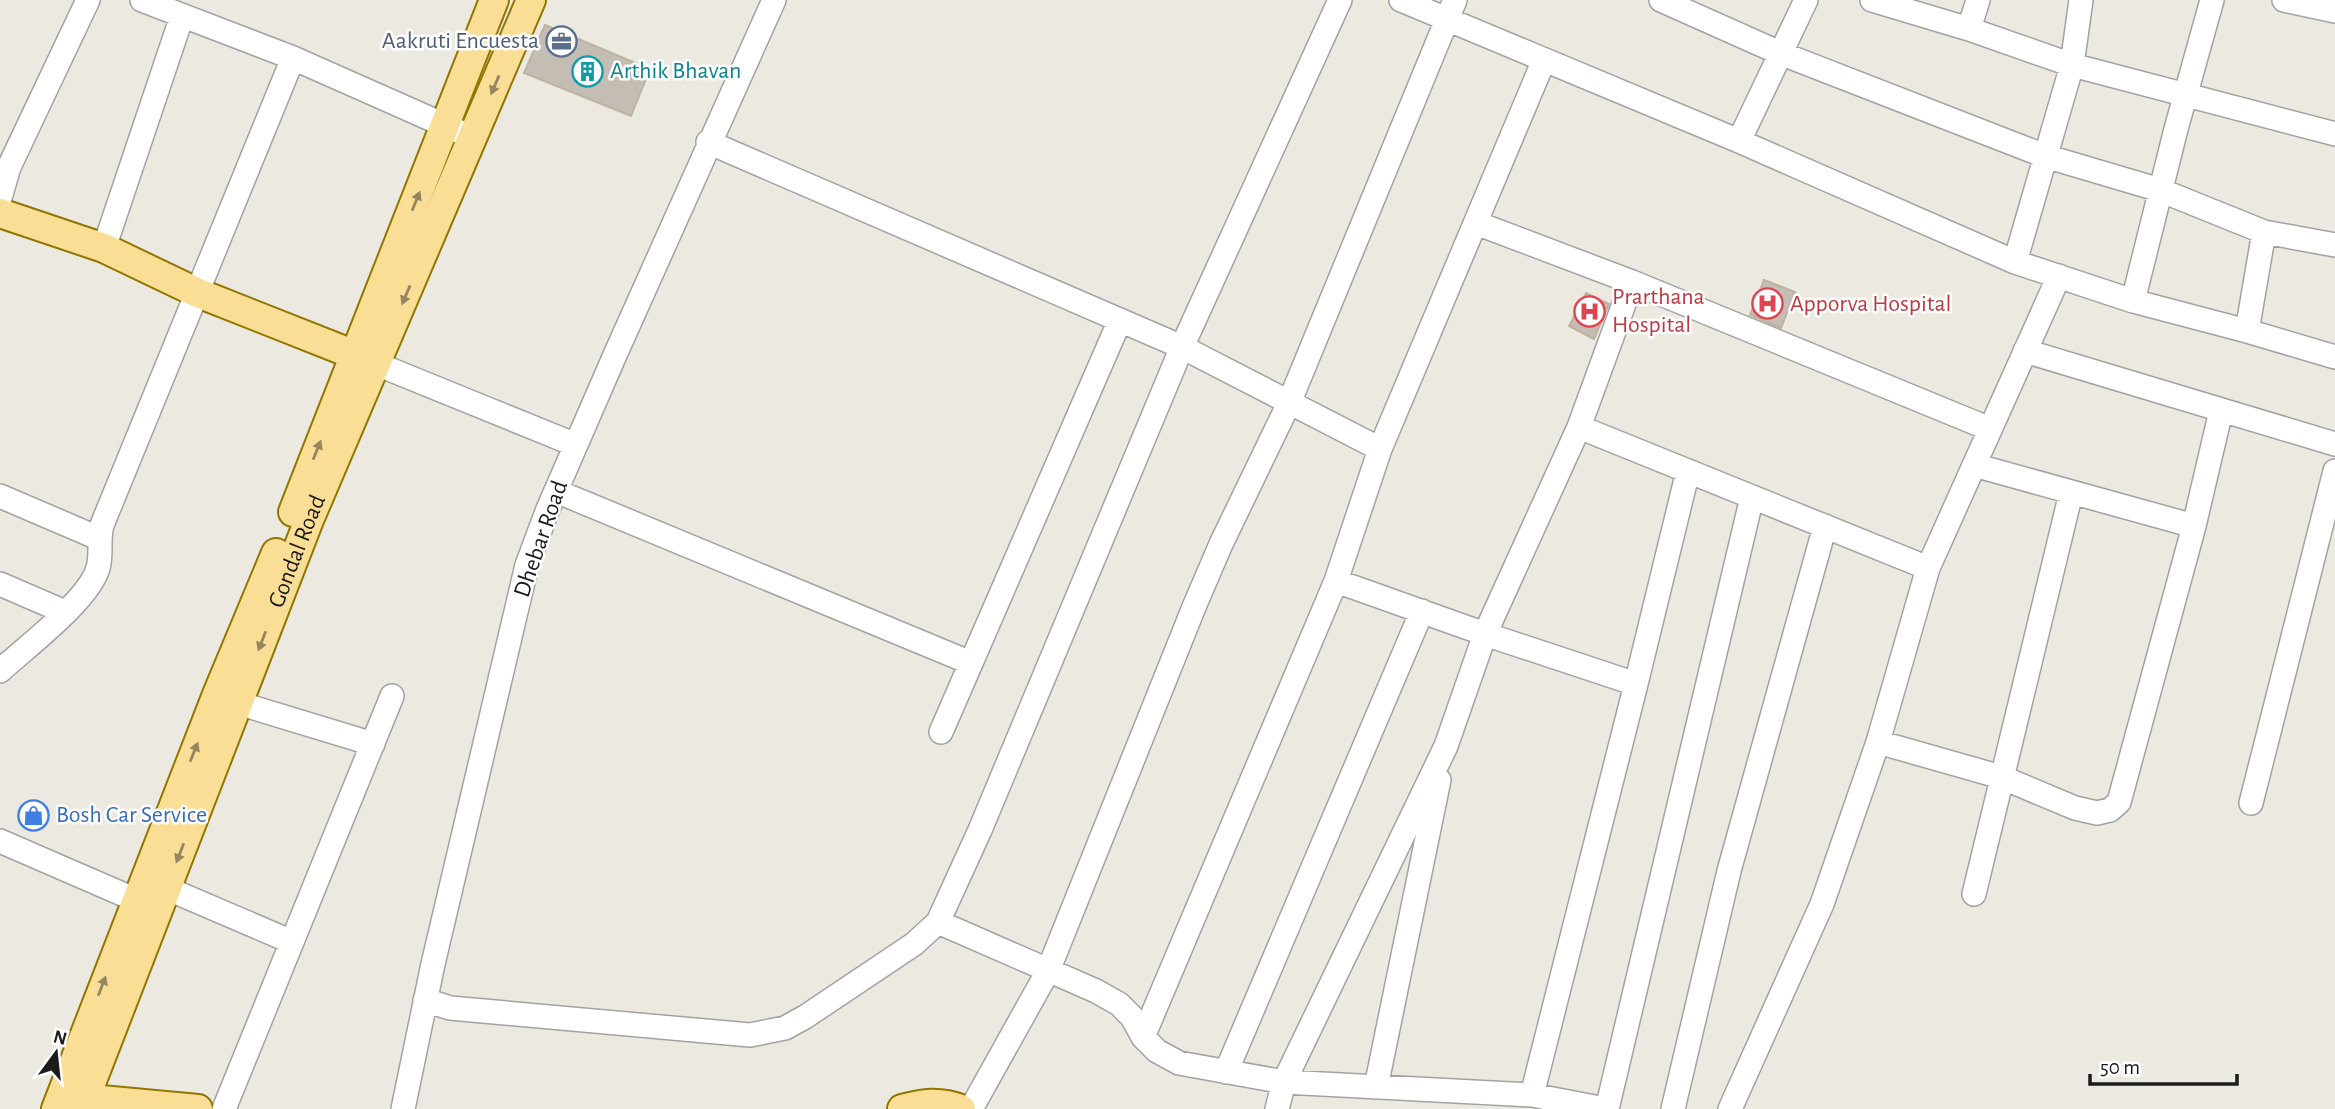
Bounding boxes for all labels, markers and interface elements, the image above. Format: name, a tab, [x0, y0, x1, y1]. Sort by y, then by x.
office icon: Aakruti Encuesta	[545, 24, 579, 58]
place label: Aakruti Encuesta	[382, 29, 539, 53]
building icon: Arthik Bhavan	[570, 54, 604, 88]
place label: Arthik Bhavan	[610, 59, 741, 83]
one-way arrow	[489, 75, 500, 96]
one-way arrow	[411, 190, 422, 211]
one-way arrow	[400, 285, 412, 305]
place label: Prarthana Hospital	[1612, 285, 1705, 337]
hospital icon: Apporva Hospital	[1750, 287, 1784, 321]
place label: Apporva Hospital	[1790, 292, 1952, 316]
hospital icon: Prarthana Hospital	[1572, 294, 1606, 328]
one-way arrow	[311, 440, 322, 461]
street label: Dhebar Road	[510, 478, 572, 600]
street label: Gondal Road	[264, 491, 330, 611]
one-way arrow	[257, 630, 268, 651]
one-way arrow	[189, 741, 200, 762]
shop icon: Bosh Car Service	[16, 798, 50, 832]
place label: Bosh Car Service	[56, 803, 207, 827]
one-way arrow	[174, 842, 185, 863]
one-way arrow	[97, 976, 108, 997]
north arrow	[21, 1018, 91, 1088]
text: N	[51, 1027, 69, 1049]
scale bar	[2090, 1042, 2237, 1086]
text: 50 m	[2100, 1057, 2140, 1078]

